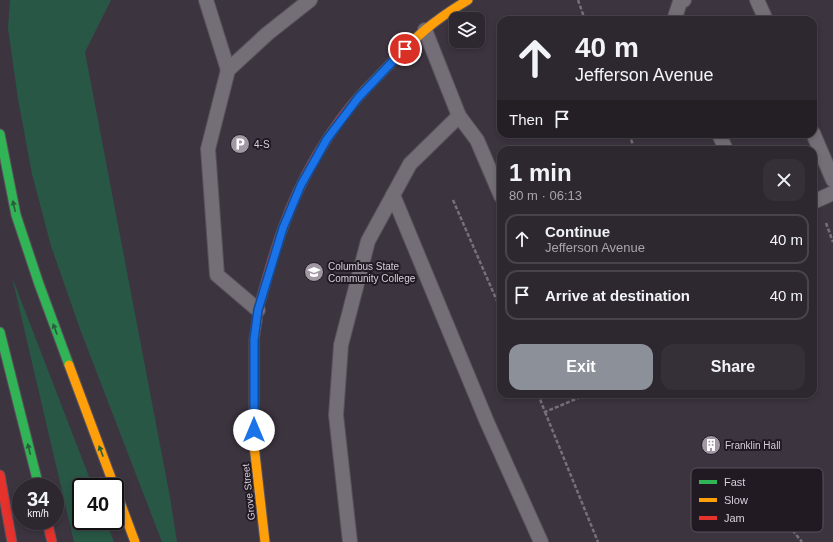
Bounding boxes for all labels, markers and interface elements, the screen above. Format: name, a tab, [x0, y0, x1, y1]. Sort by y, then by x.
map controls	[449, 12, 485, 48]
button: layers	[449, 12, 485, 48]
pin	[388, 32, 422, 66]
icon: ahead	[509, 32, 561, 84]
text: 40 m	[575, 32, 639, 63]
icon: arrive	[394, 38, 416, 60]
text: Jefferson Avenue	[575, 65, 713, 85]
icon: arrive	[551, 108, 573, 130]
text: Then	[509, 111, 543, 128]
parking icon: 4-S	[229, 133, 251, 155]
place label: 4-S	[254, 139, 270, 150]
text: 1 min	[509, 159, 572, 186]
button: close	[763, 159, 805, 201]
text: 80 m · 06:13	[509, 188, 582, 203]
one-way arrow	[10, 200, 16, 212]
text: Continue	[545, 223, 610, 240]
icon: ahead	[511, 228, 533, 250]
text: 40 m	[770, 231, 803, 248]
text: Jefferson Avenue	[545, 240, 645, 255]
school or university icon: Columbus State Community College	[303, 261, 325, 283]
place label: Columbus State Community College	[328, 261, 416, 284]
icon: arrive	[511, 284, 533, 306]
text: Arrive at destination	[545, 287, 690, 304]
text: 40 m	[770, 287, 803, 304]
one-way arrow	[52, 322, 58, 334]
button: Exit	[509, 344, 653, 390]
button: Share	[661, 344, 805, 390]
position arrow	[233, 409, 275, 451]
building icon: Franklin Hall	[700, 434, 722, 456]
place label: Franklin Hall	[725, 440, 781, 451]
one-way arrow	[26, 443, 32, 455]
one-way arrow	[98, 444, 104, 456]
street label: Grove Street	[240, 463, 257, 521]
legend	[691, 468, 823, 532]
text: Fast	[724, 476, 745, 488]
speed limit sign: 40	[72, 478, 124, 530]
text: 34	[27, 488, 49, 510]
text: Slow	[724, 494, 748, 506]
text: km/h	[27, 508, 49, 519]
text: Jam	[724, 512, 745, 524]

